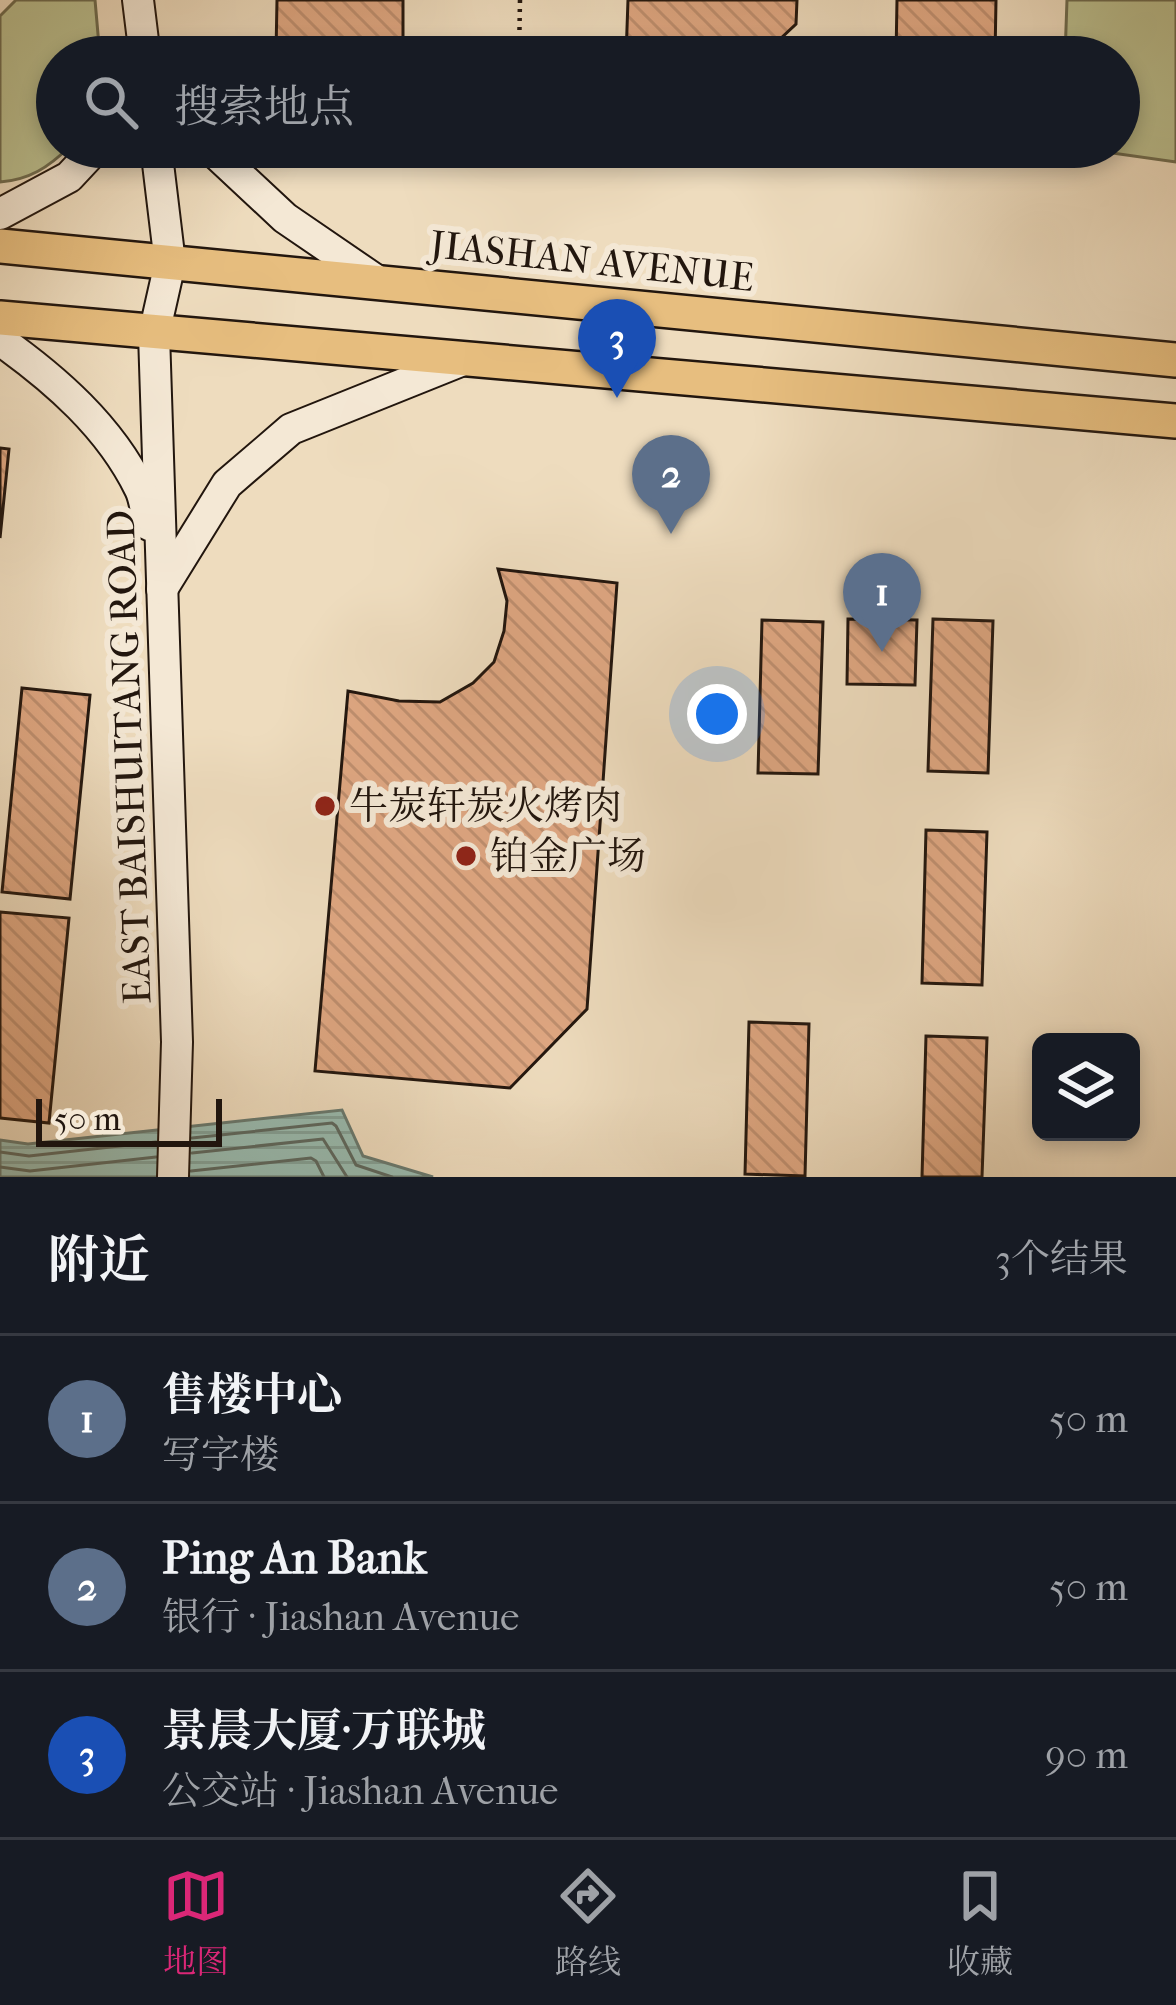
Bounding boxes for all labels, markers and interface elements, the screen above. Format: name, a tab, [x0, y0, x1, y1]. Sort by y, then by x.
search box	[36, 36, 1140, 168]
icon: search	[78, 69, 144, 135]
text: 搜索地点	[174, 81, 354, 134]
street label: JIASHAN AVENUE	[425, 221, 756, 301]
pin: 3	[578, 299, 656, 398]
pin: 2	[632, 435, 710, 534]
street label: EAST BAISHUITANG ROAD	[97, 509, 161, 1005]
pin: 1	[843, 553, 921, 652]
your location	[687, 684, 747, 744]
place label: 牛炭轩炭火烤肉	[349, 783, 622, 829]
marker: 牛炭轩炭火烤肉	[312, 793, 338, 819]
place label: 铂金广场	[490, 833, 646, 879]
marker: 铂金广场	[453, 843, 479, 869]
map controls	[1032, 1033, 1140, 1141]
button: layers	[1032, 1033, 1140, 1141]
scale bar	[36, 1093, 222, 1146]
text: 50 m	[54, 1100, 121, 1139]
text: 附近	[48, 1230, 150, 1290]
text: 3个结果	[995, 1236, 1128, 1282]
text: 售楼中心	[162, 1369, 342, 1422]
text: 1	[80, 1396, 94, 1442]
text: 50 m	[1049, 1396, 1128, 1442]
text: 写字楼	[162, 1432, 279, 1478]
text: Ping An Bank	[162, 1532, 427, 1585]
text: 2	[77, 1564, 97, 1610]
text: 50 m	[1049, 1564, 1128, 1610]
text: 银行 · Jiashan Avenue	[162, 1594, 519, 1640]
text: 景晨大厦·万联城	[162, 1705, 486, 1758]
text: 3	[79, 1732, 95, 1778]
text: 90 m	[1045, 1732, 1128, 1778]
text: 公交站 · Jiashan Avenue	[162, 1768, 558, 1814]
tab: 地图	[163, 1863, 229, 1982]
tab: 路线	[555, 1863, 621, 1982]
tab: 收藏	[947, 1863, 1013, 1982]

